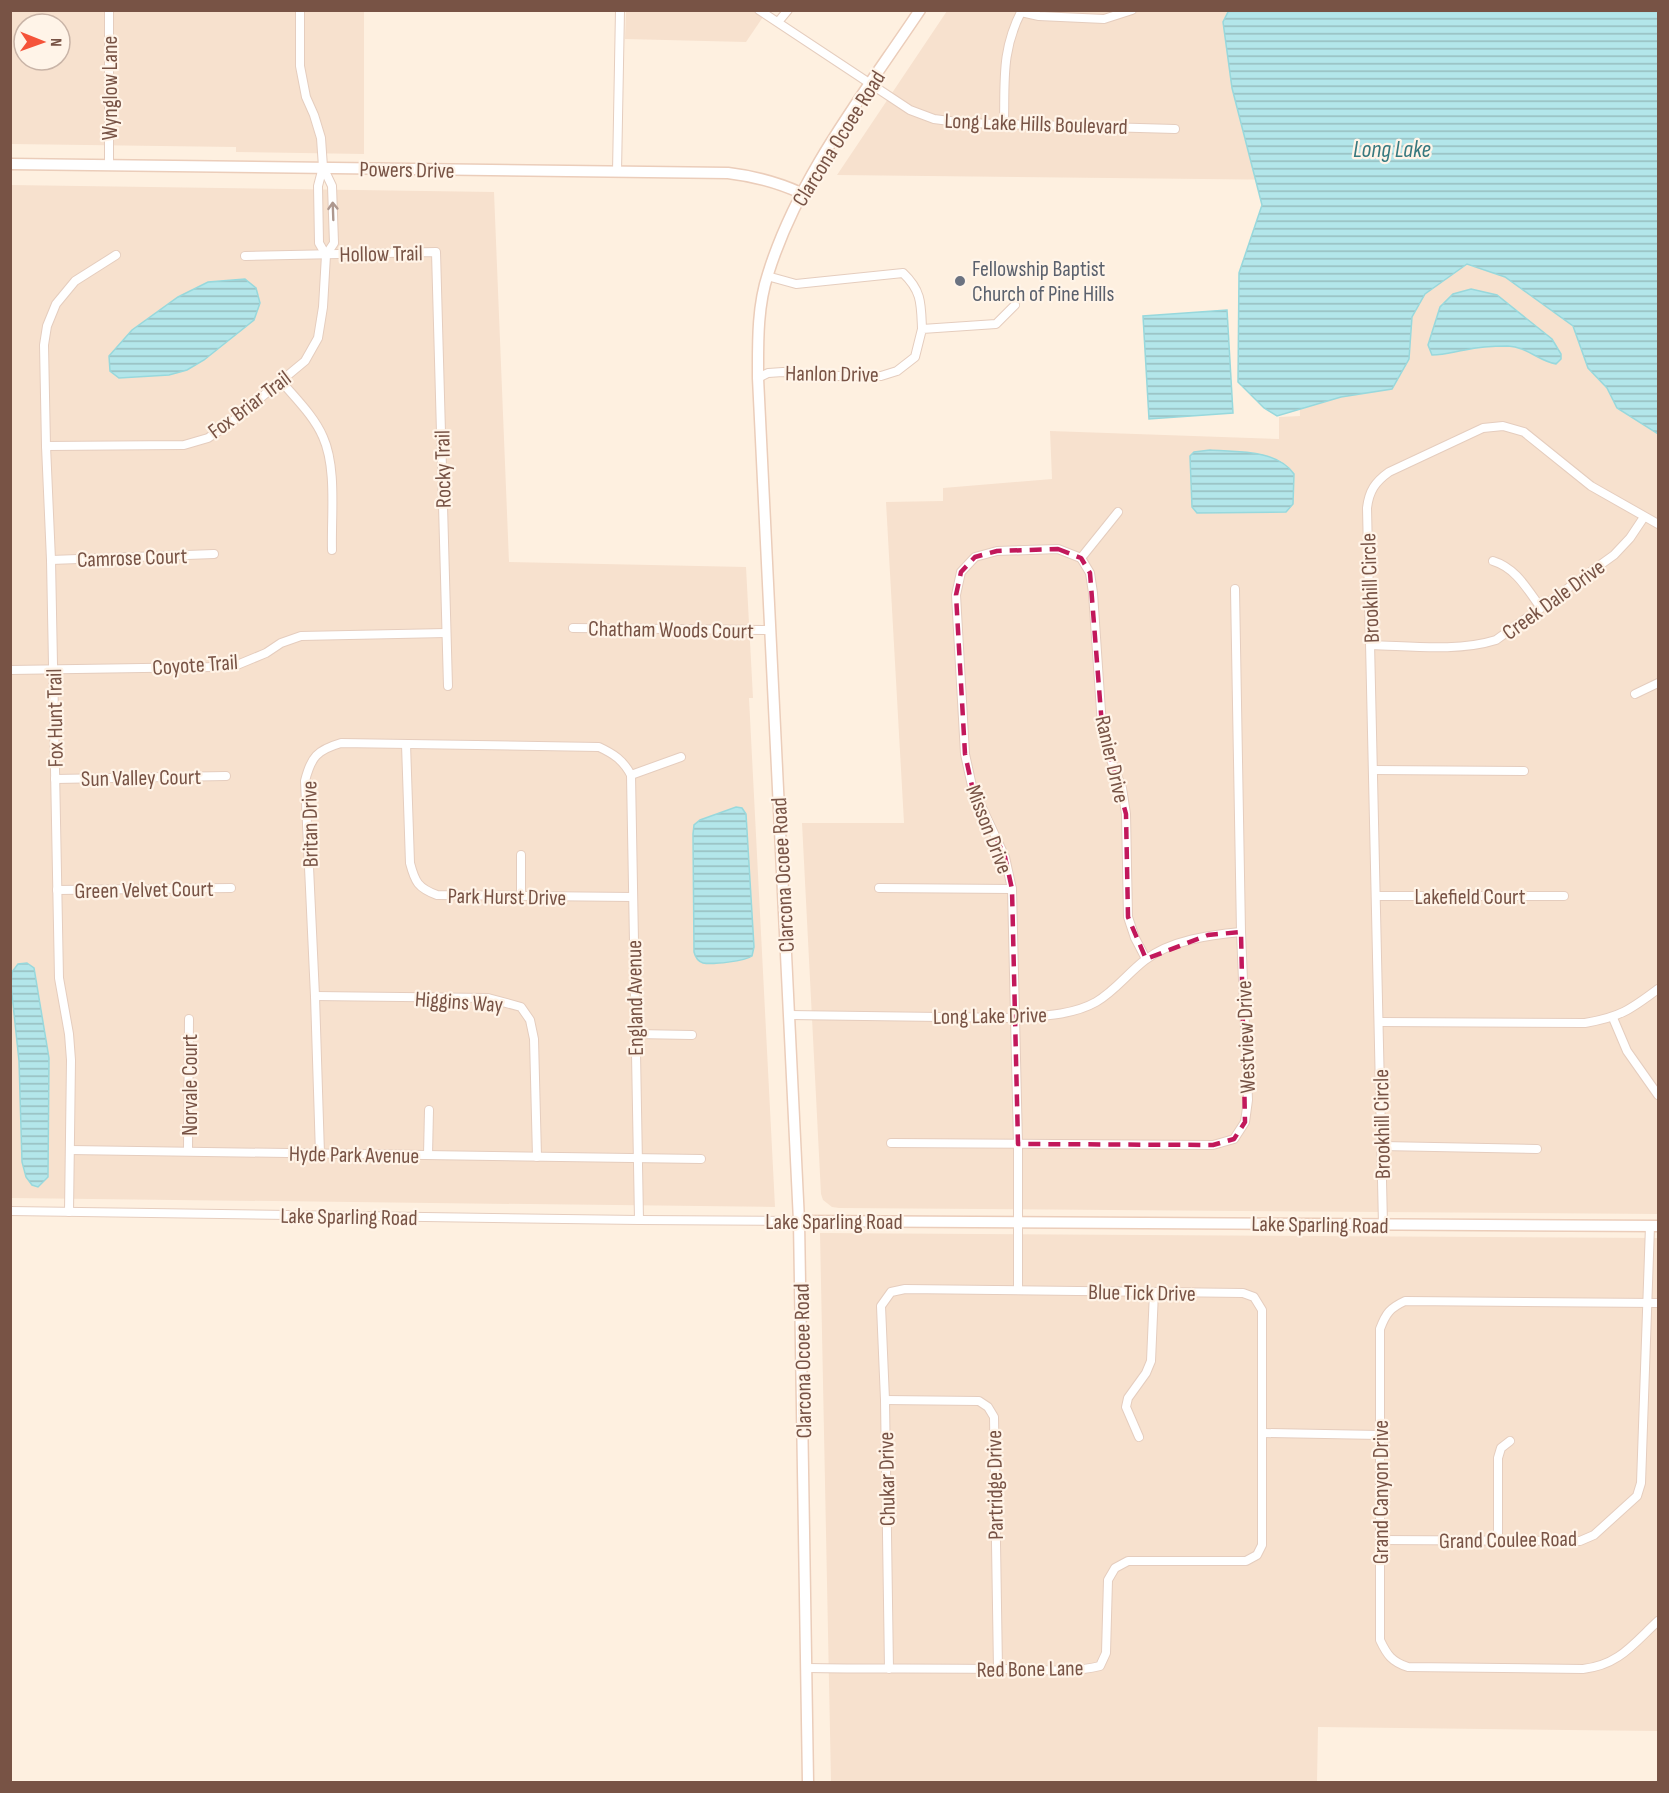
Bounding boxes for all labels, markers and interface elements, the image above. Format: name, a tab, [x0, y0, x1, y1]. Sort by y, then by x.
north arrow	[12, 12, 72, 72]
street label: Wynglow Lane	[97, 36, 124, 140]
text: N	[46, 38, 65, 47]
street label: Clarcona Ocoee Road	[787, 66, 892, 212]
street label: Long Lake Hills Boulevard	[944, 108, 1128, 141]
water label: Long Lake	[1353, 135, 1431, 164]
street label: Powers Drive	[359, 156, 455, 185]
one-way arrow	[327, 202, 338, 222]
street label: Hollow Trail	[339, 240, 423, 269]
place label: Fellowship Baptist Church of Pine Hills	[972, 256, 1114, 308]
marker: Fellowship Baptist Church of Pine Hills	[953, 274, 967, 288]
street label: Hanlon Drive	[785, 360, 879, 389]
street label: Fox Briar Trail	[203, 365, 297, 445]
street label: Rocky Trail	[429, 430, 458, 508]
street label: Brookhill Circle	[1355, 532, 1386, 643]
street label: Camrose Court	[76, 543, 188, 574]
street label: Creek Dale Drive	[1497, 554, 1610, 646]
street label: Chatham Woods Court	[588, 616, 754, 645]
street label: Coyote Trail	[151, 649, 239, 682]
street label: Fox Hunt Trail	[41, 668, 70, 768]
street label: Ranier Drive	[1088, 713, 1135, 806]
street label: Sun Valley Court	[81, 764, 202, 793]
street label: Britan Drive	[296, 780, 325, 867]
street label: Misson Drive	[959, 781, 1018, 878]
street label: Clarcona Ocoee Road	[766, 797, 801, 953]
street label: Green Velvet Court	[74, 876, 214, 905]
street label: Park Hurst Drive	[447, 883, 566, 912]
street label: Lakefield Court	[1415, 884, 1526, 911]
street label: England Avenue	[621, 940, 650, 1056]
street label: Westview Drive	[1231, 980, 1262, 1094]
street label: Higgins Way	[414, 986, 504, 1019]
street label: Long Lake Drive	[933, 1002, 1047, 1031]
street label: Norvale Court	[177, 1034, 204, 1136]
street label: Brookhill Circle	[1368, 1069, 1397, 1179]
street label: Hyde Park Avenue	[289, 1141, 419, 1170]
street label: Lake Sparling Road	[280, 1203, 418, 1232]
street label: Lake Sparling Road	[765, 1209, 903, 1236]
street label: Lake Sparling Road	[1251, 1211, 1389, 1240]
street label: Blue Tick Drive	[1088, 1279, 1196, 1308]
street label: Clarcona Ocoee Road	[789, 1283, 818, 1439]
street label: Grand Canyon Drive	[1368, 1420, 1395, 1564]
street label: Partridge Drive	[981, 1430, 1010, 1540]
street label: Chukar Drive	[873, 1432, 902, 1526]
street label: Grand Coulee Road	[1439, 1526, 1577, 1555]
street label: Red Bone Lane	[976, 1655, 1084, 1684]

